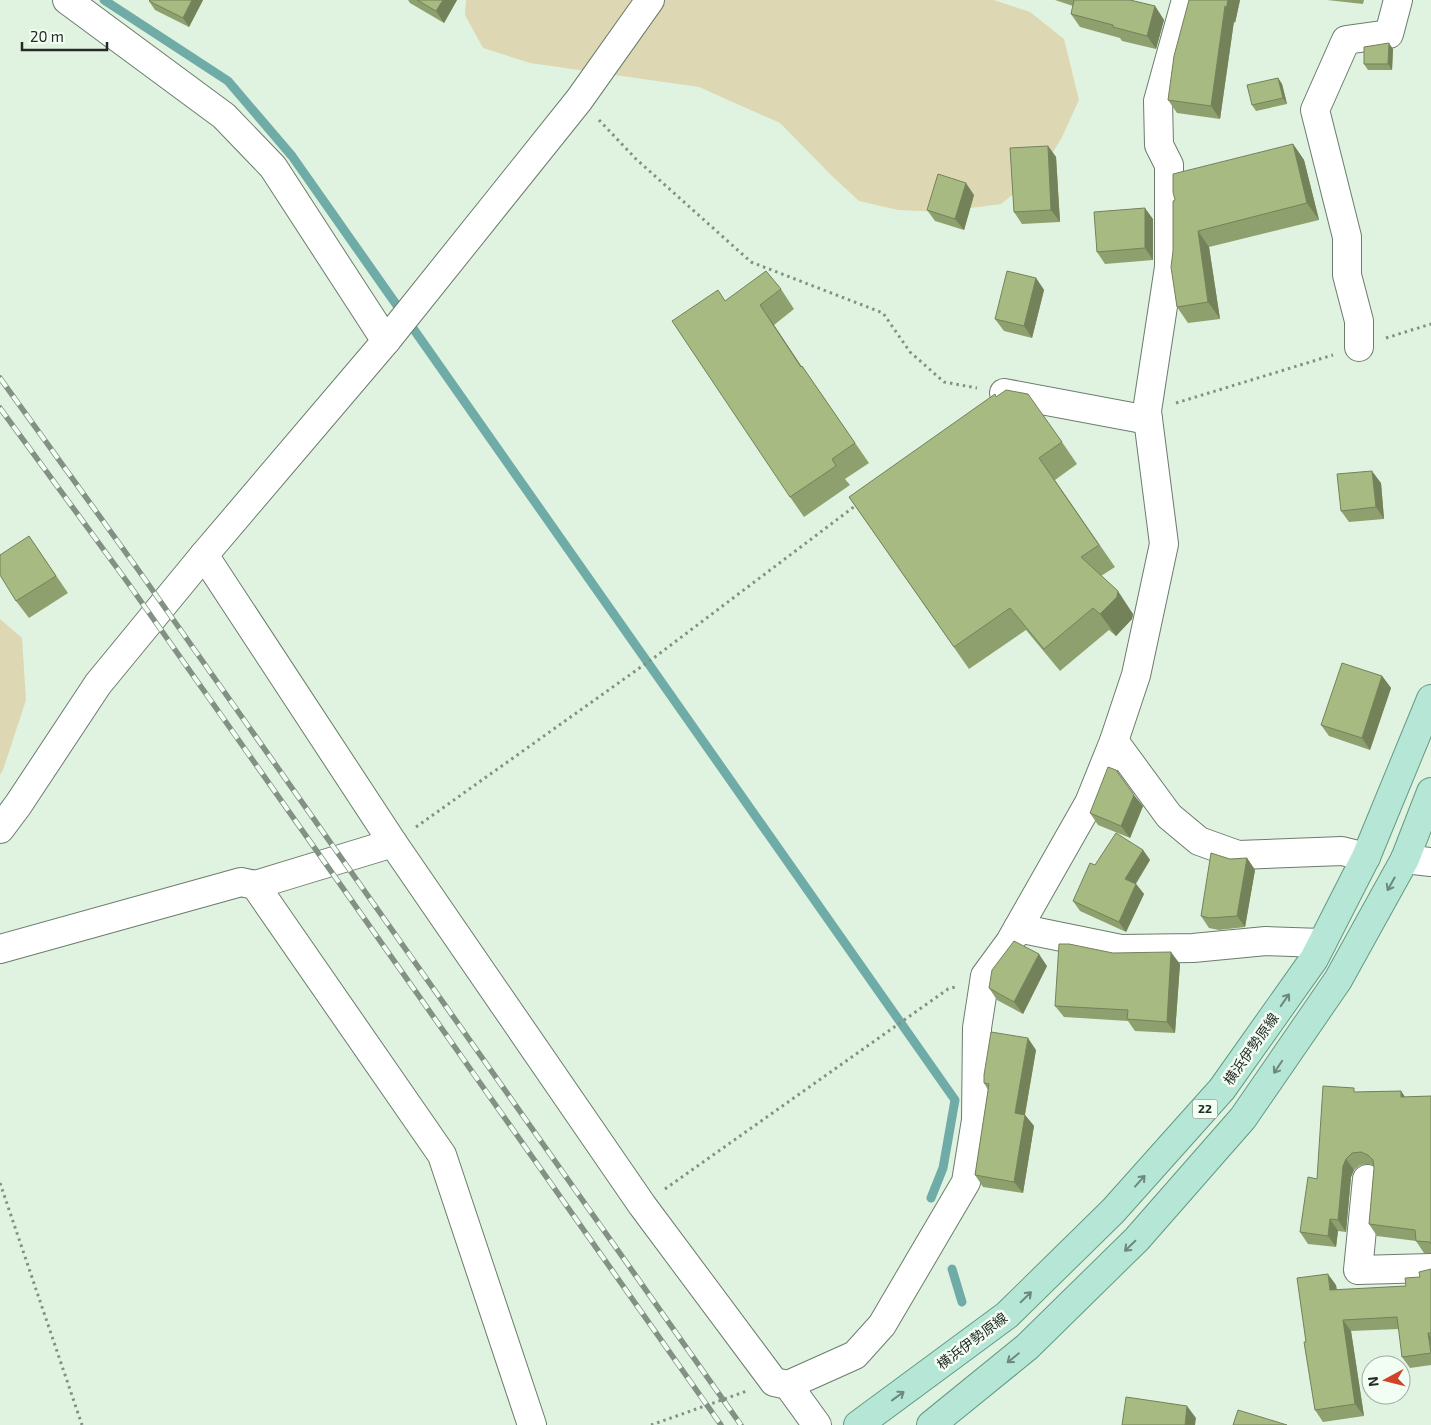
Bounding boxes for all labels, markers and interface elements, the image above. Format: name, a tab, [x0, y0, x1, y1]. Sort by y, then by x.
scale bar	[22, 20, 108, 52]
text: 20 m	[30, 27, 64, 45]
one-way arrow	[1385, 876, 1395, 891]
one-way arrow	[1280, 993, 1290, 1007]
street label: 横浜伊勢原線	[1220, 1009, 1282, 1088]
one-way arrow	[1273, 1060, 1283, 1074]
road number: 22	[1192, 1100, 1218, 1118]
one-way arrow	[1134, 1175, 1146, 1188]
one-way arrow	[1124, 1240, 1136, 1252]
one-way arrow	[1020, 1291, 1032, 1303]
street label: 横浜伊勢原線	[933, 1309, 1010, 1373]
one-way arrow	[1006, 1353, 1019, 1364]
north arrow	[1361, 1355, 1411, 1405]
text: N	[1364, 1376, 1382, 1388]
one-way arrow	[890, 1391, 904, 1401]

